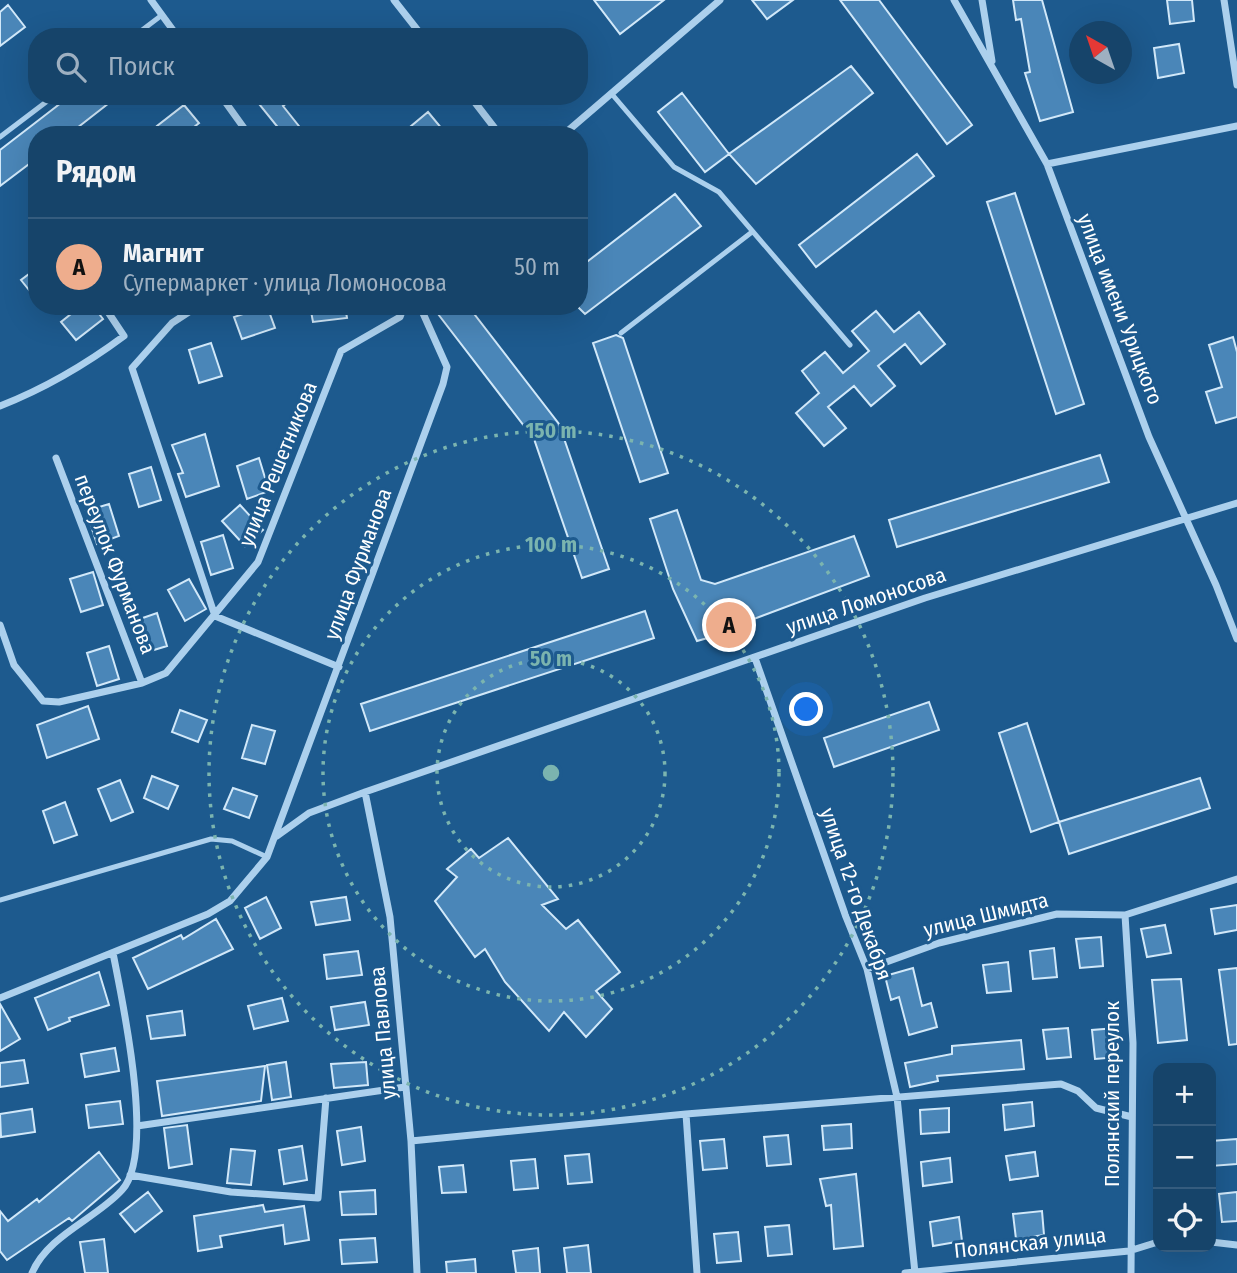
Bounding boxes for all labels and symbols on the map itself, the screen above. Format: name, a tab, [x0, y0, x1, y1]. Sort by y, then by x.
north arrow	[1069, 21, 1132, 84]
street label: улица имени Урицкого	[1072, 210, 1168, 408]
street label: улица Решетникова	[233, 378, 323, 550]
text: 150 m	[525, 418, 577, 444]
street label: переулок Фурманова	[69, 470, 161, 658]
street label: улица Фурманова	[319, 485, 397, 643]
text: 100 m	[525, 532, 577, 558]
street label: улица Ломоносова	[783, 561, 949, 641]
pin: A	[706, 599, 752, 651]
text: 50 m	[530, 646, 572, 672]
your location	[789, 692, 823, 726]
centre of rings	[539, 761, 563, 785]
street label: улица 12-го Декабря	[814, 804, 898, 984]
street label: улица Шмидта	[921, 887, 1051, 943]
street label: улица Павлова	[364, 965, 402, 1101]
street label: Полянский переулок	[1099, 1001, 1125, 1187]
street label: Полянская улица	[953, 1222, 1107, 1264]

